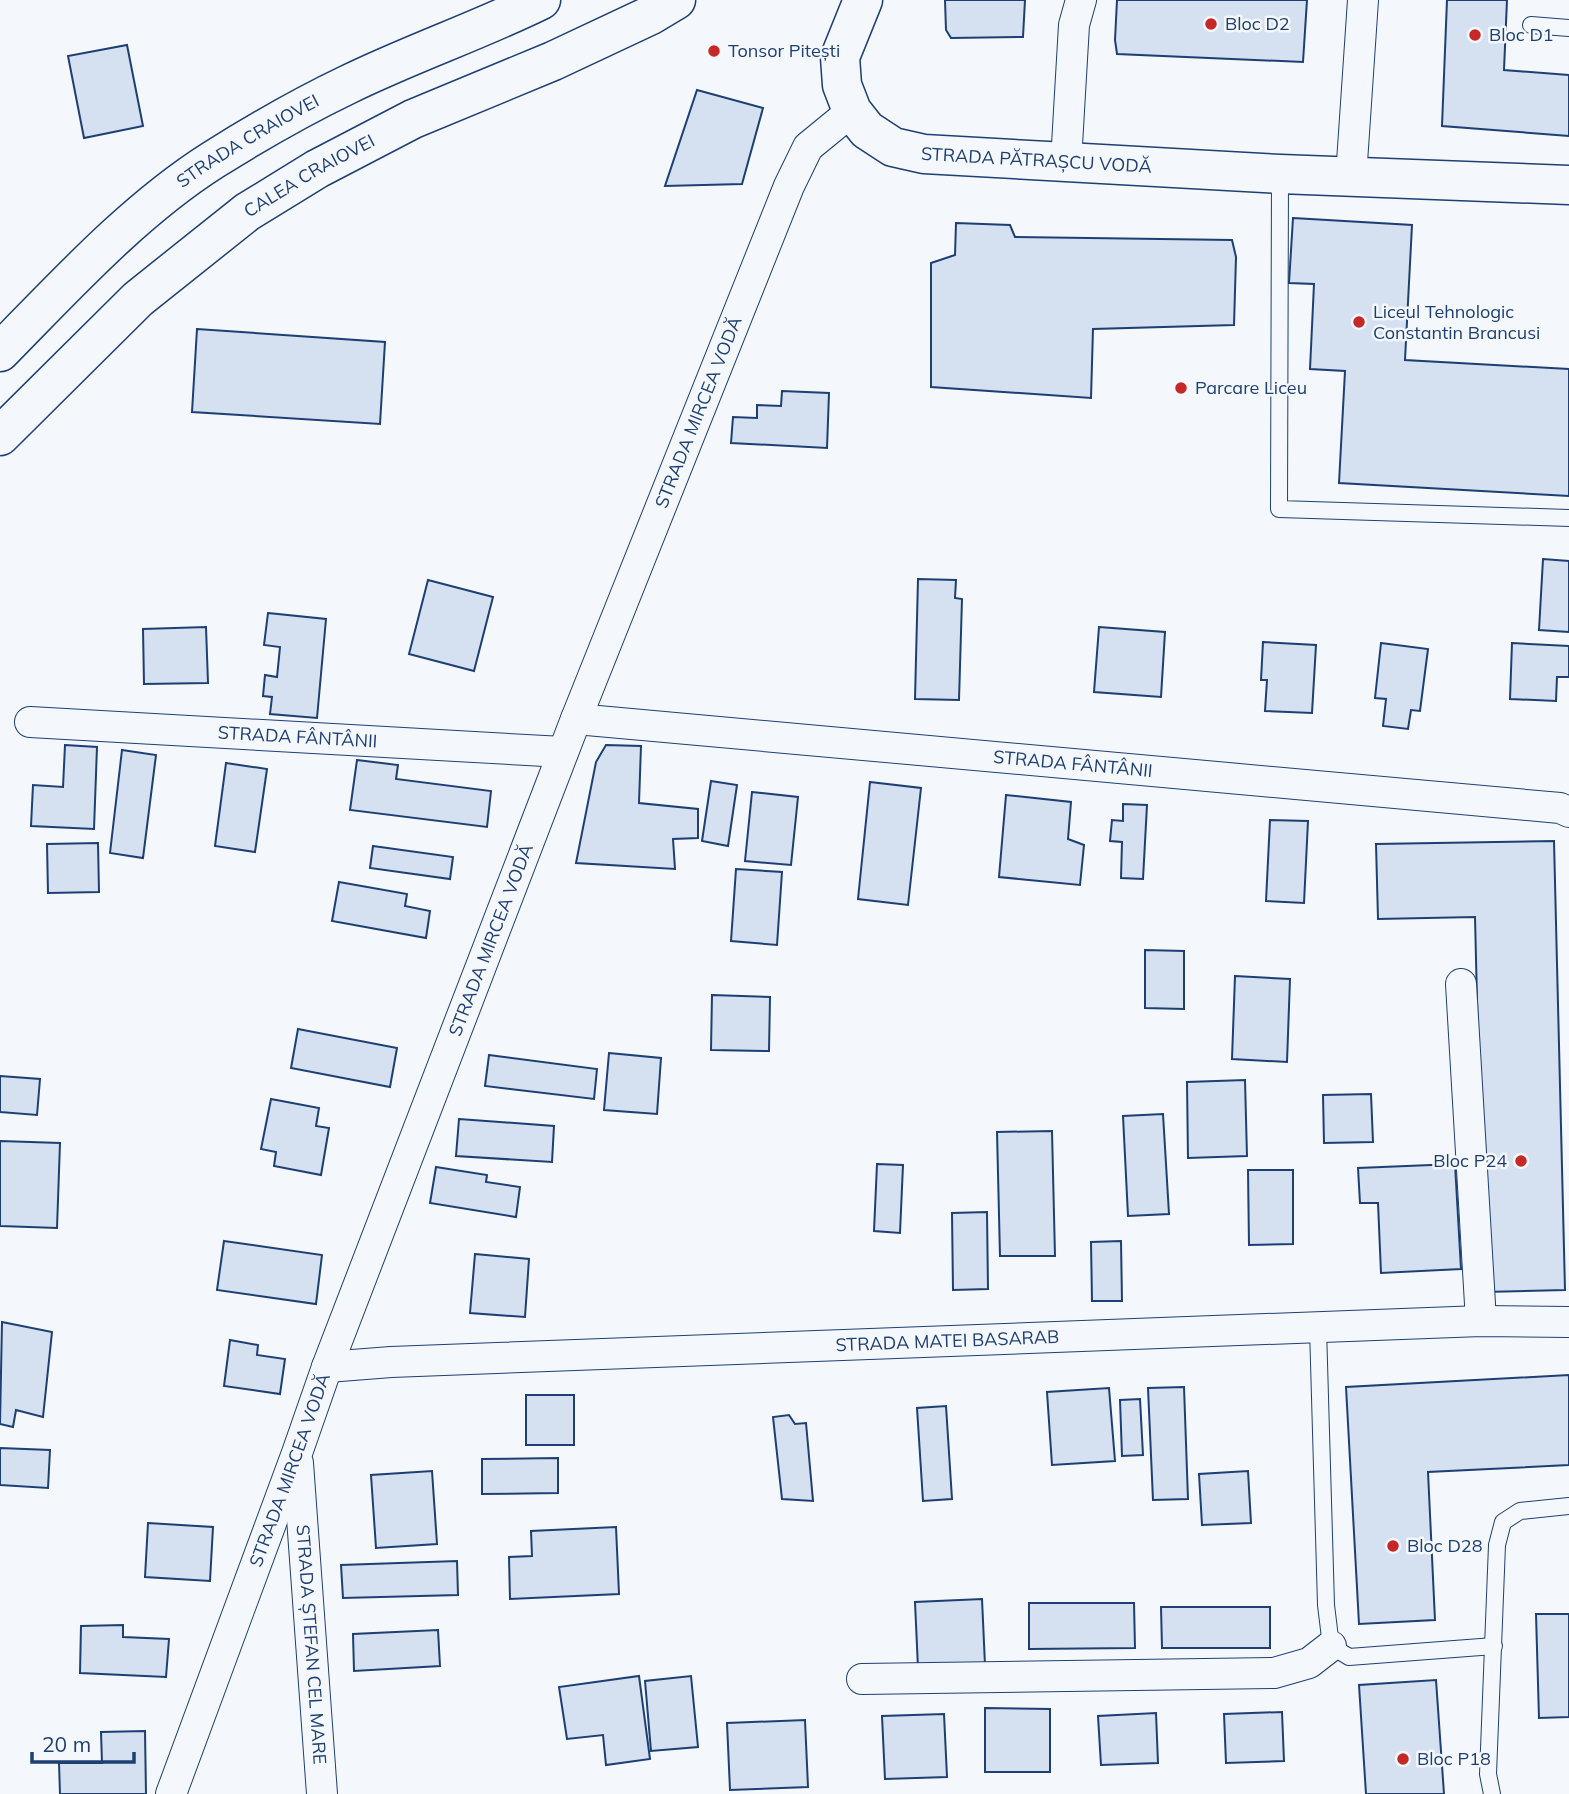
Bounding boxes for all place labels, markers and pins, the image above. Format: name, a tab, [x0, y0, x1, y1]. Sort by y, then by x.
place label: Bloc D2	[1225, 12, 1290, 35]
marker: Bloc D2	[1203, 16, 1219, 32]
place label: Bloc D1	[1489, 23, 1554, 46]
marker: Bloc D1	[1467, 27, 1483, 43]
place label: Tonsor Pitești	[728, 39, 840, 62]
marker: Tonsor Pitești	[706, 43, 722, 59]
place label: Liceul Tehnologic Constantin Brancusi	[1373, 300, 1540, 344]
marker: Liceul Tehnologic Constantin Brancusi	[1351, 314, 1367, 330]
place label: Parcare Liceu	[1195, 376, 1307, 399]
marker: Parcare Liceu	[1173, 380, 1189, 396]
place label: Bloc P24	[1433, 1149, 1507, 1172]
marker: Bloc P24	[1513, 1153, 1529, 1169]
place label: Bloc D28	[1407, 1534, 1482, 1557]
marker: Bloc D28	[1385, 1538, 1401, 1554]
place label: Bloc P18	[1417, 1747, 1491, 1770]
marker: Bloc P18	[1395, 1751, 1411, 1767]

